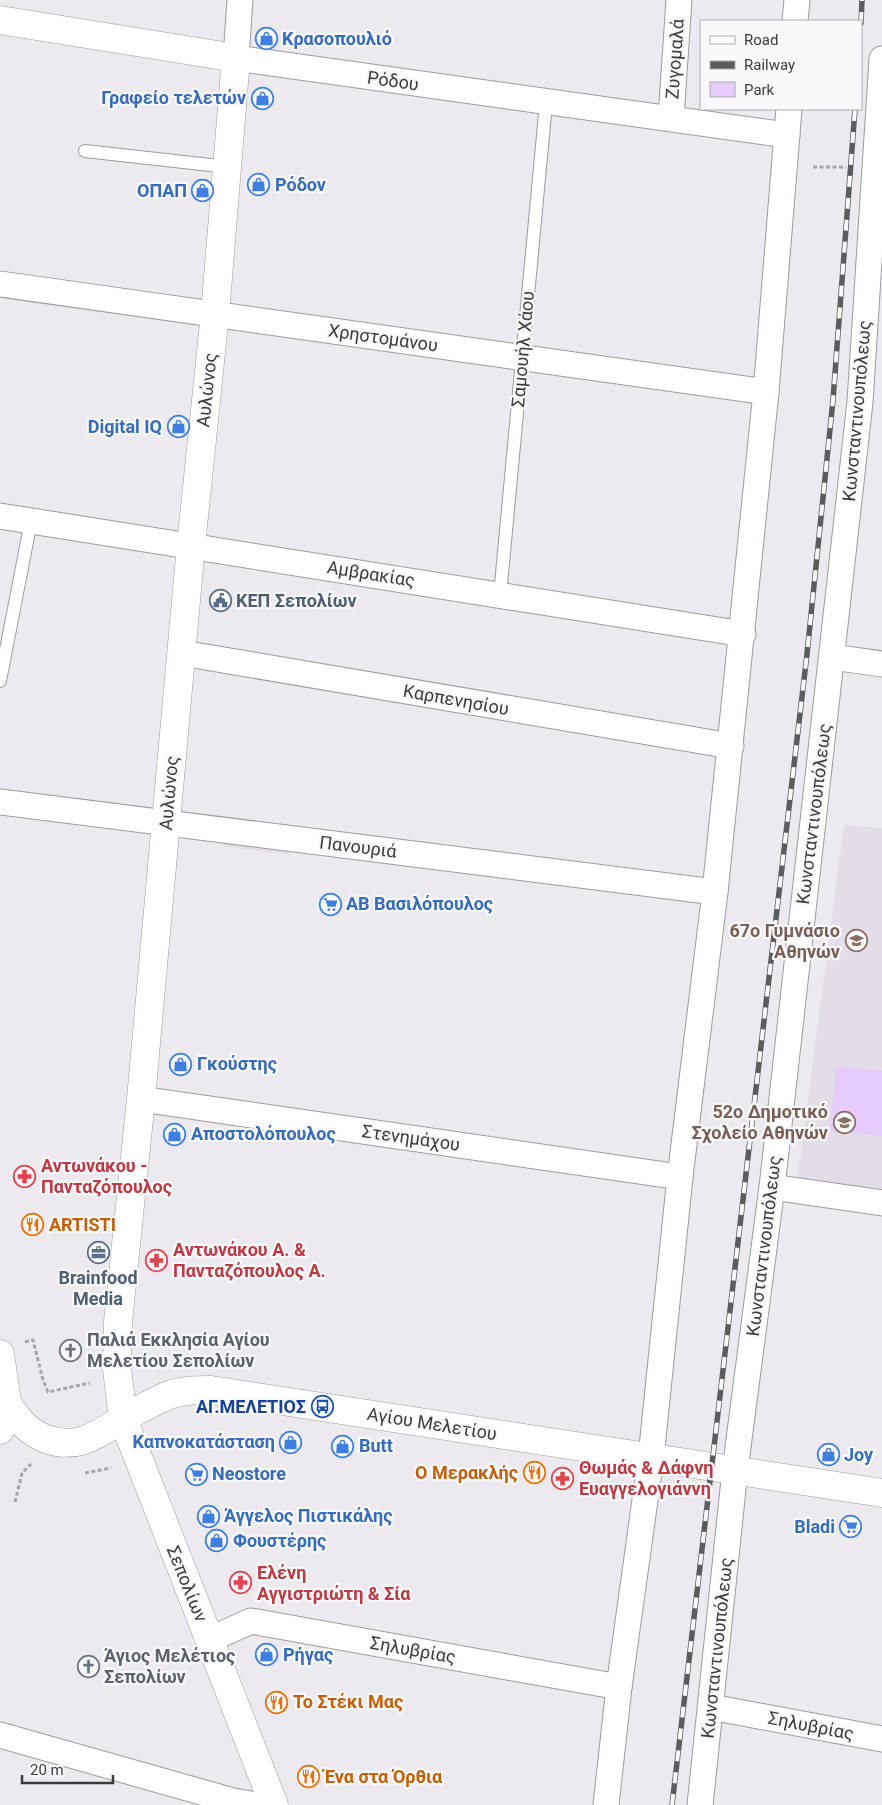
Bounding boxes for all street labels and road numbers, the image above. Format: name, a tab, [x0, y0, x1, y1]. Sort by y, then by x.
street label: Ζυγομαλά	[661, 17, 688, 100]
street label: Ρόδου	[366, 67, 420, 95]
street label: Σαμουήλ Χάου	[507, 290, 538, 408]
street label: Χρηστομάνου	[327, 319, 439, 356]
street label: Κωνσταντινουπόλεως	[838, 319, 875, 502]
street label: Αυλώνος	[192, 352, 221, 428]
street label: Αμβρακίας	[326, 556, 417, 591]
street label: Καρπενησίου	[402, 680, 511, 719]
street label: Κωνσταντινουπόλεως	[792, 722, 835, 905]
street label: Αυλώνος	[155, 755, 182, 831]
street label: Πανουριά	[318, 831, 399, 862]
street label: Στενημάχου	[361, 1120, 461, 1155]
street label: Κωνσταντινουπόλεως	[742, 1154, 785, 1337]
street label: Αγίου Μελετίου	[366, 1403, 498, 1444]
street label: Σεπολίων	[163, 1543, 212, 1625]
street label: Κωνσταντινουπόλεως	[697, 1556, 736, 1739]
street label: Σηλυβρίας	[369, 1632, 458, 1667]
street label: Σηλυβρίας	[767, 1707, 856, 1744]

